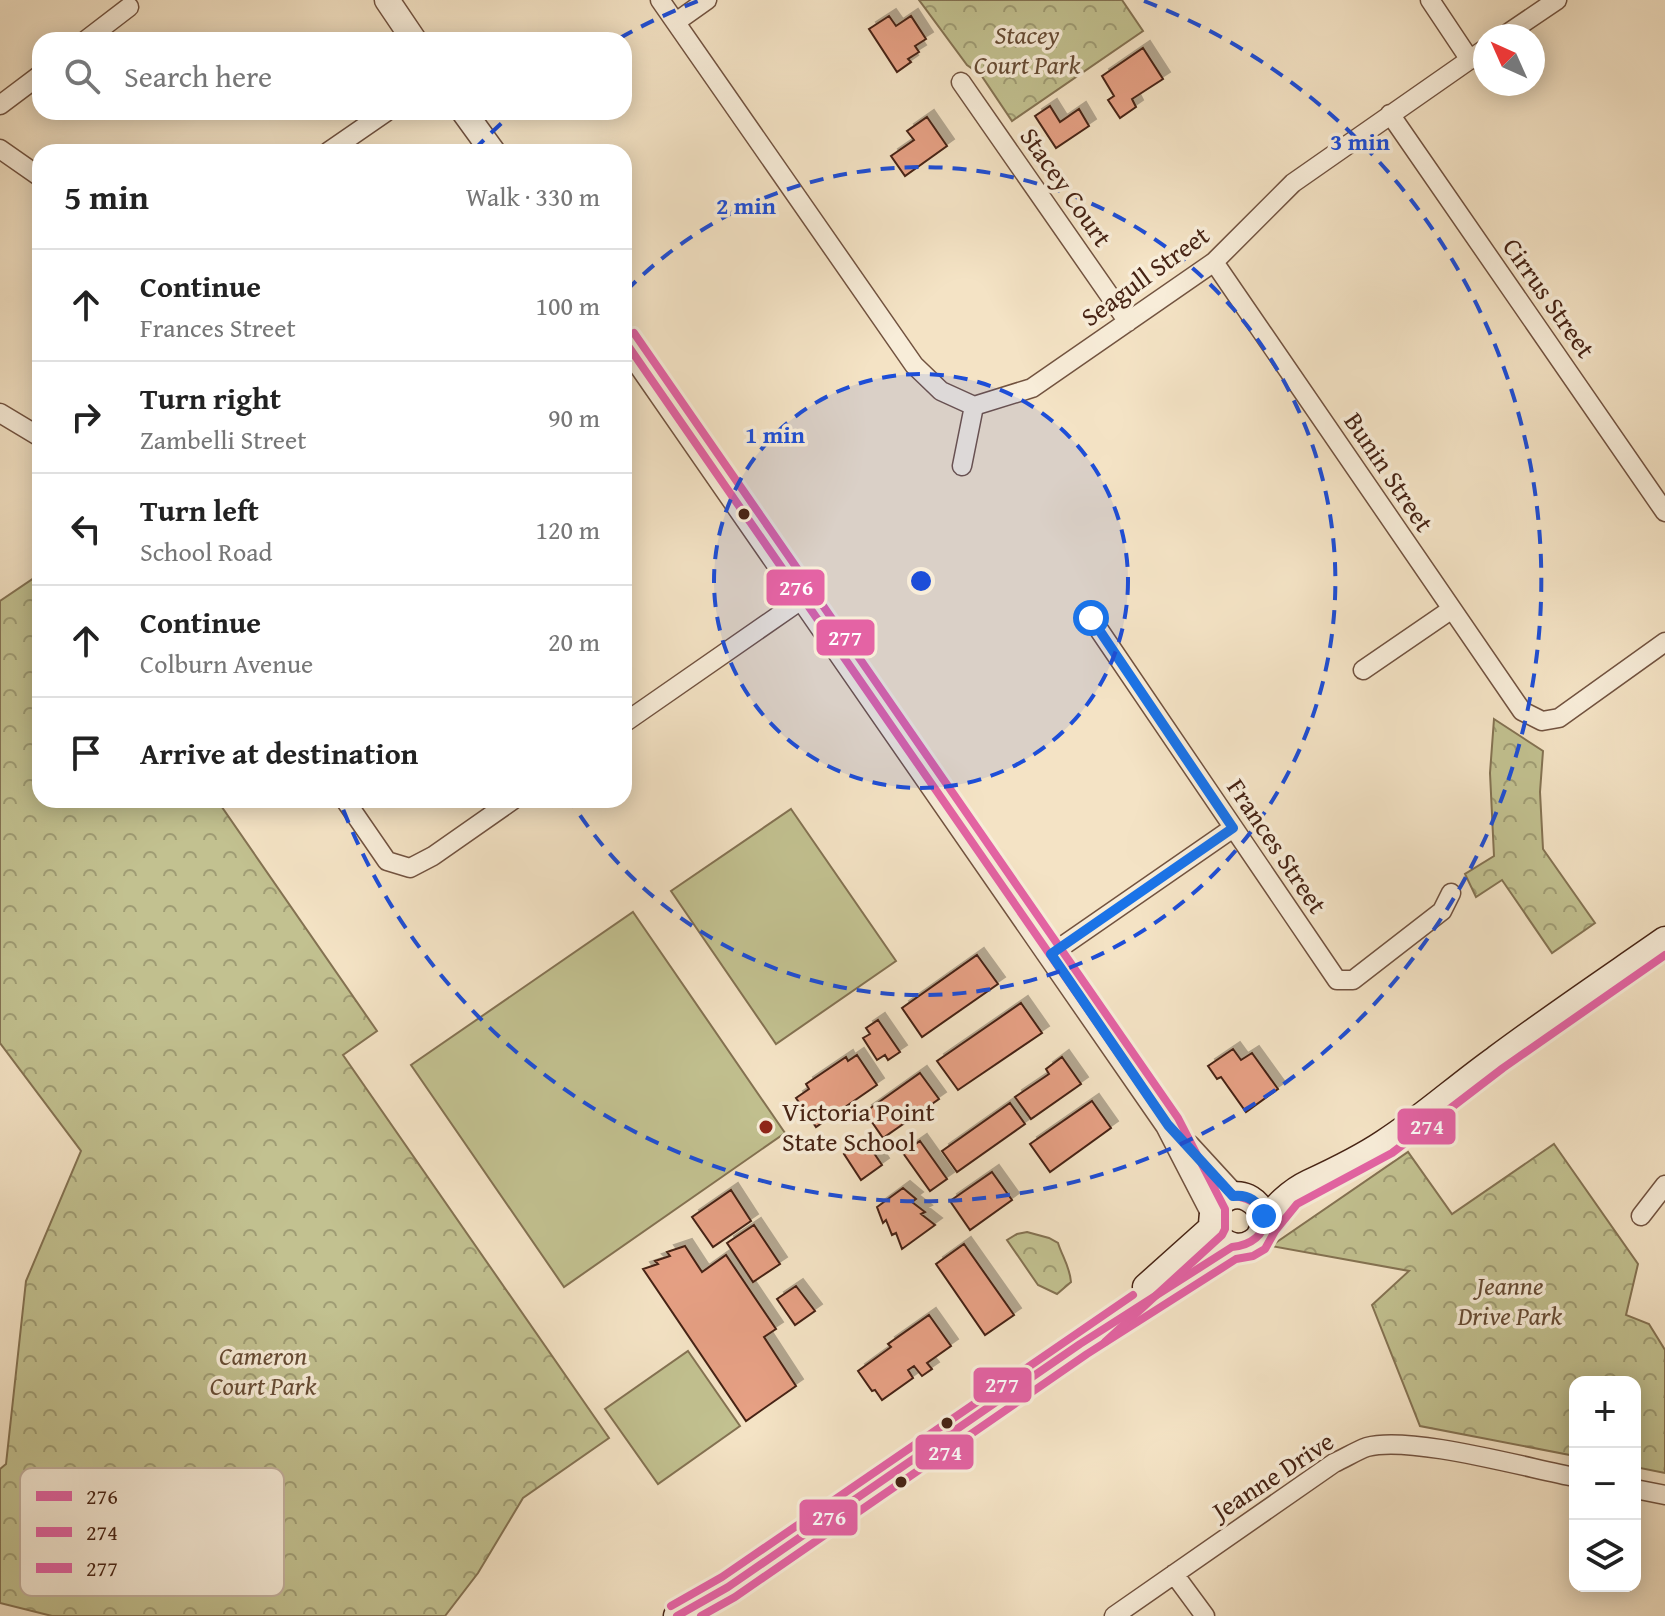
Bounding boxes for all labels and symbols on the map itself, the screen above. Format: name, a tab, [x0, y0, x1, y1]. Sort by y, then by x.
park label: Stacey Court Park	[974, 15, 1080, 84]
north arrow	[1473, 24, 1545, 96]
street label: Stacey Court	[1011, 119, 1122, 254]
text: 3 min	[1330, 124, 1390, 159]
text: 2 min	[716, 188, 776, 223]
street label: Seagull Street	[1072, 216, 1217, 336]
street label: Cirrus Street	[1494, 230, 1605, 366]
street label: Bunin Street	[1335, 404, 1444, 539]
text: 1 min	[745, 417, 805, 452]
unlabelled marker	[736, 506, 752, 522]
centre of rings	[907, 567, 935, 595]
line badge: 276	[765, 568, 826, 607]
text: 276	[779, 571, 813, 603]
route start	[1073, 600, 1109, 636]
line badge: 277	[815, 618, 876, 657]
text: 277	[828, 621, 862, 653]
street label: Frances Street	[1218, 770, 1337, 921]
place label: Victoria Point State School	[782, 1092, 935, 1161]
line badge: 274	[1396, 1107, 1457, 1146]
text: 274	[1410, 1110, 1444, 1142]
marker: Victoria Point State School	[757, 1118, 775, 1136]
route end	[1246, 1198, 1282, 1234]
park label: Jeanne Drive Park	[1457, 1266, 1562, 1335]
park label: Cameron Court Park	[210, 1336, 316, 1405]
line badge: 277	[972, 1366, 1033, 1404]
text: 277	[985, 1368, 1019, 1400]
unlabelled marker	[939, 1415, 955, 1431]
street label: Jeanne Drive	[1202, 1422, 1341, 1531]
line badge: 274	[914, 1433, 975, 1471]
text: 274	[928, 1436, 962, 1468]
legend	[20, 1468, 284, 1596]
unlabelled marker	[893, 1474, 909, 1490]
text: 276	[86, 1480, 118, 1512]
line badge: 276	[798, 1498, 859, 1537]
text: 276	[812, 1501, 846, 1533]
text: 274	[86, 1516, 118, 1548]
text: 277	[86, 1552, 118, 1584]

